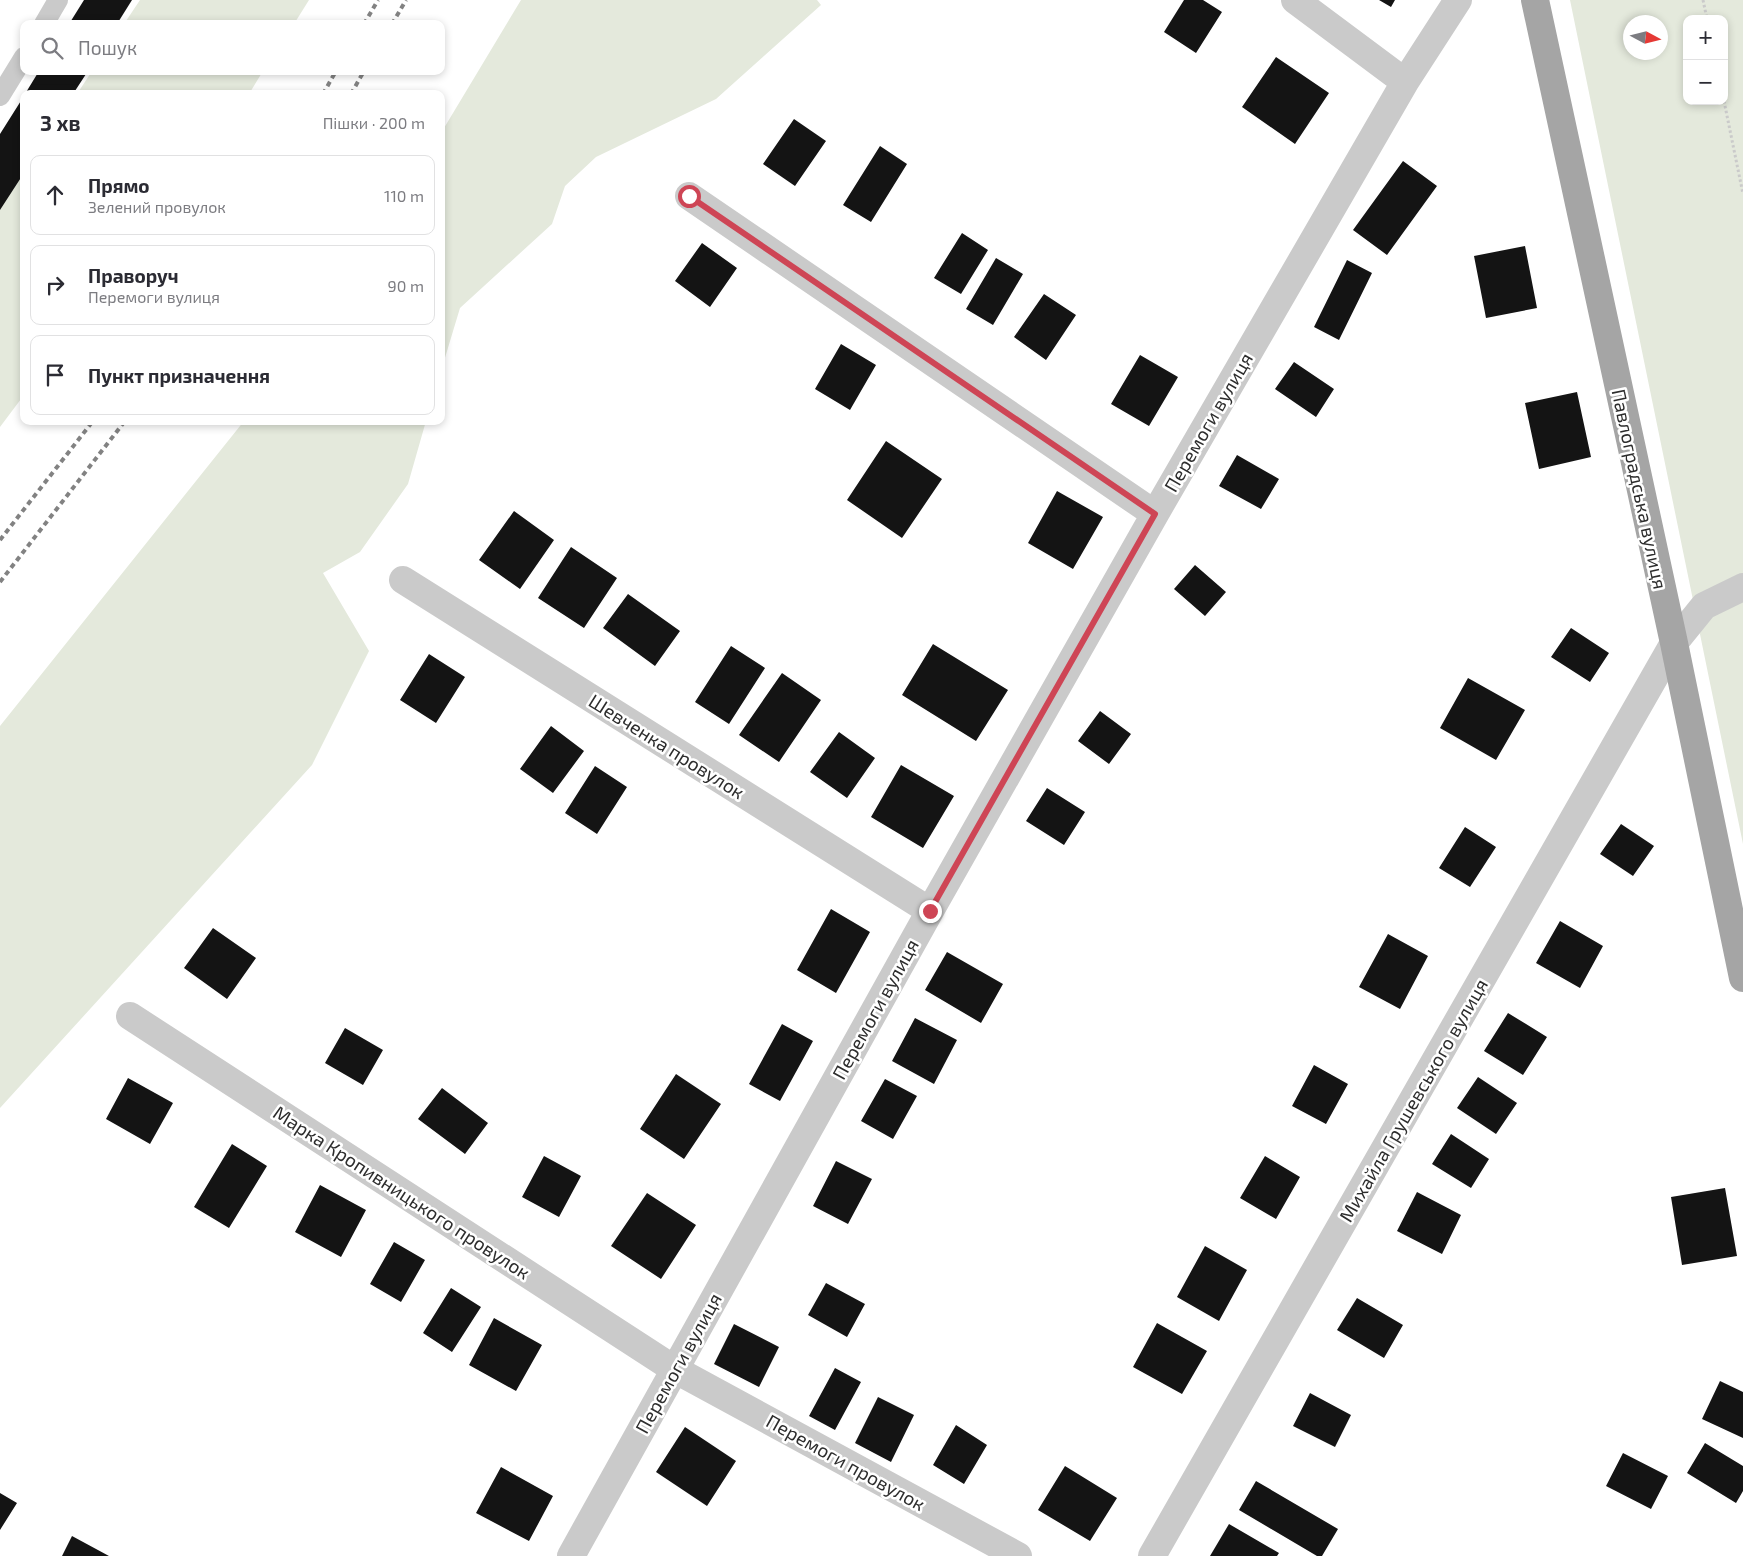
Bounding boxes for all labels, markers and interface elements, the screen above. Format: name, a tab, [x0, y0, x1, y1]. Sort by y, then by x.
north arrow	[1623, 15, 1668, 60]
map controls	[1683, 15, 1728, 105]
button: +	[1683, 15, 1728, 60]
search box	[20, 20, 445, 75]
icon: search	[38, 34, 66, 62]
text: Пошук	[78, 36, 137, 59]
button: −	[1683, 60, 1728, 105]
text: 3 хв	[40, 110, 80, 135]
text: Пішки · 200 m	[323, 113, 425, 132]
text: Прямо	[88, 174, 150, 197]
icon: ahead	[41, 181, 69, 209]
route start	[678, 185, 701, 208]
text: 110 m	[384, 186, 424, 205]
text: Зелений провулок	[88, 197, 226, 216]
text: Праворуч	[88, 264, 179, 287]
icon: right	[41, 271, 69, 299]
text: 90 m	[388, 276, 424, 295]
text: Перемоги вулиця	[88, 287, 220, 306]
street label: Перемоги вулиця	[1159, 348, 1258, 496]
icon: arrive	[41, 361, 69, 389]
text: Пункт призначення	[88, 364, 270, 387]
street label: Павлоградська вулиця	[1607, 387, 1672, 591]
street label: Шевченка провулок	[584, 689, 749, 804]
route end	[919, 900, 942, 923]
street label: Перемоги вулиця	[827, 935, 924, 1084]
street label: Михайла Грушевського вулиця	[1334, 974, 1493, 1226]
street label: Марка Кропивницького провулок	[269, 1100, 535, 1285]
street label: Перемоги вулиця	[630, 1289, 727, 1438]
street label: Перемоги провулок	[762, 1409, 929, 1516]

